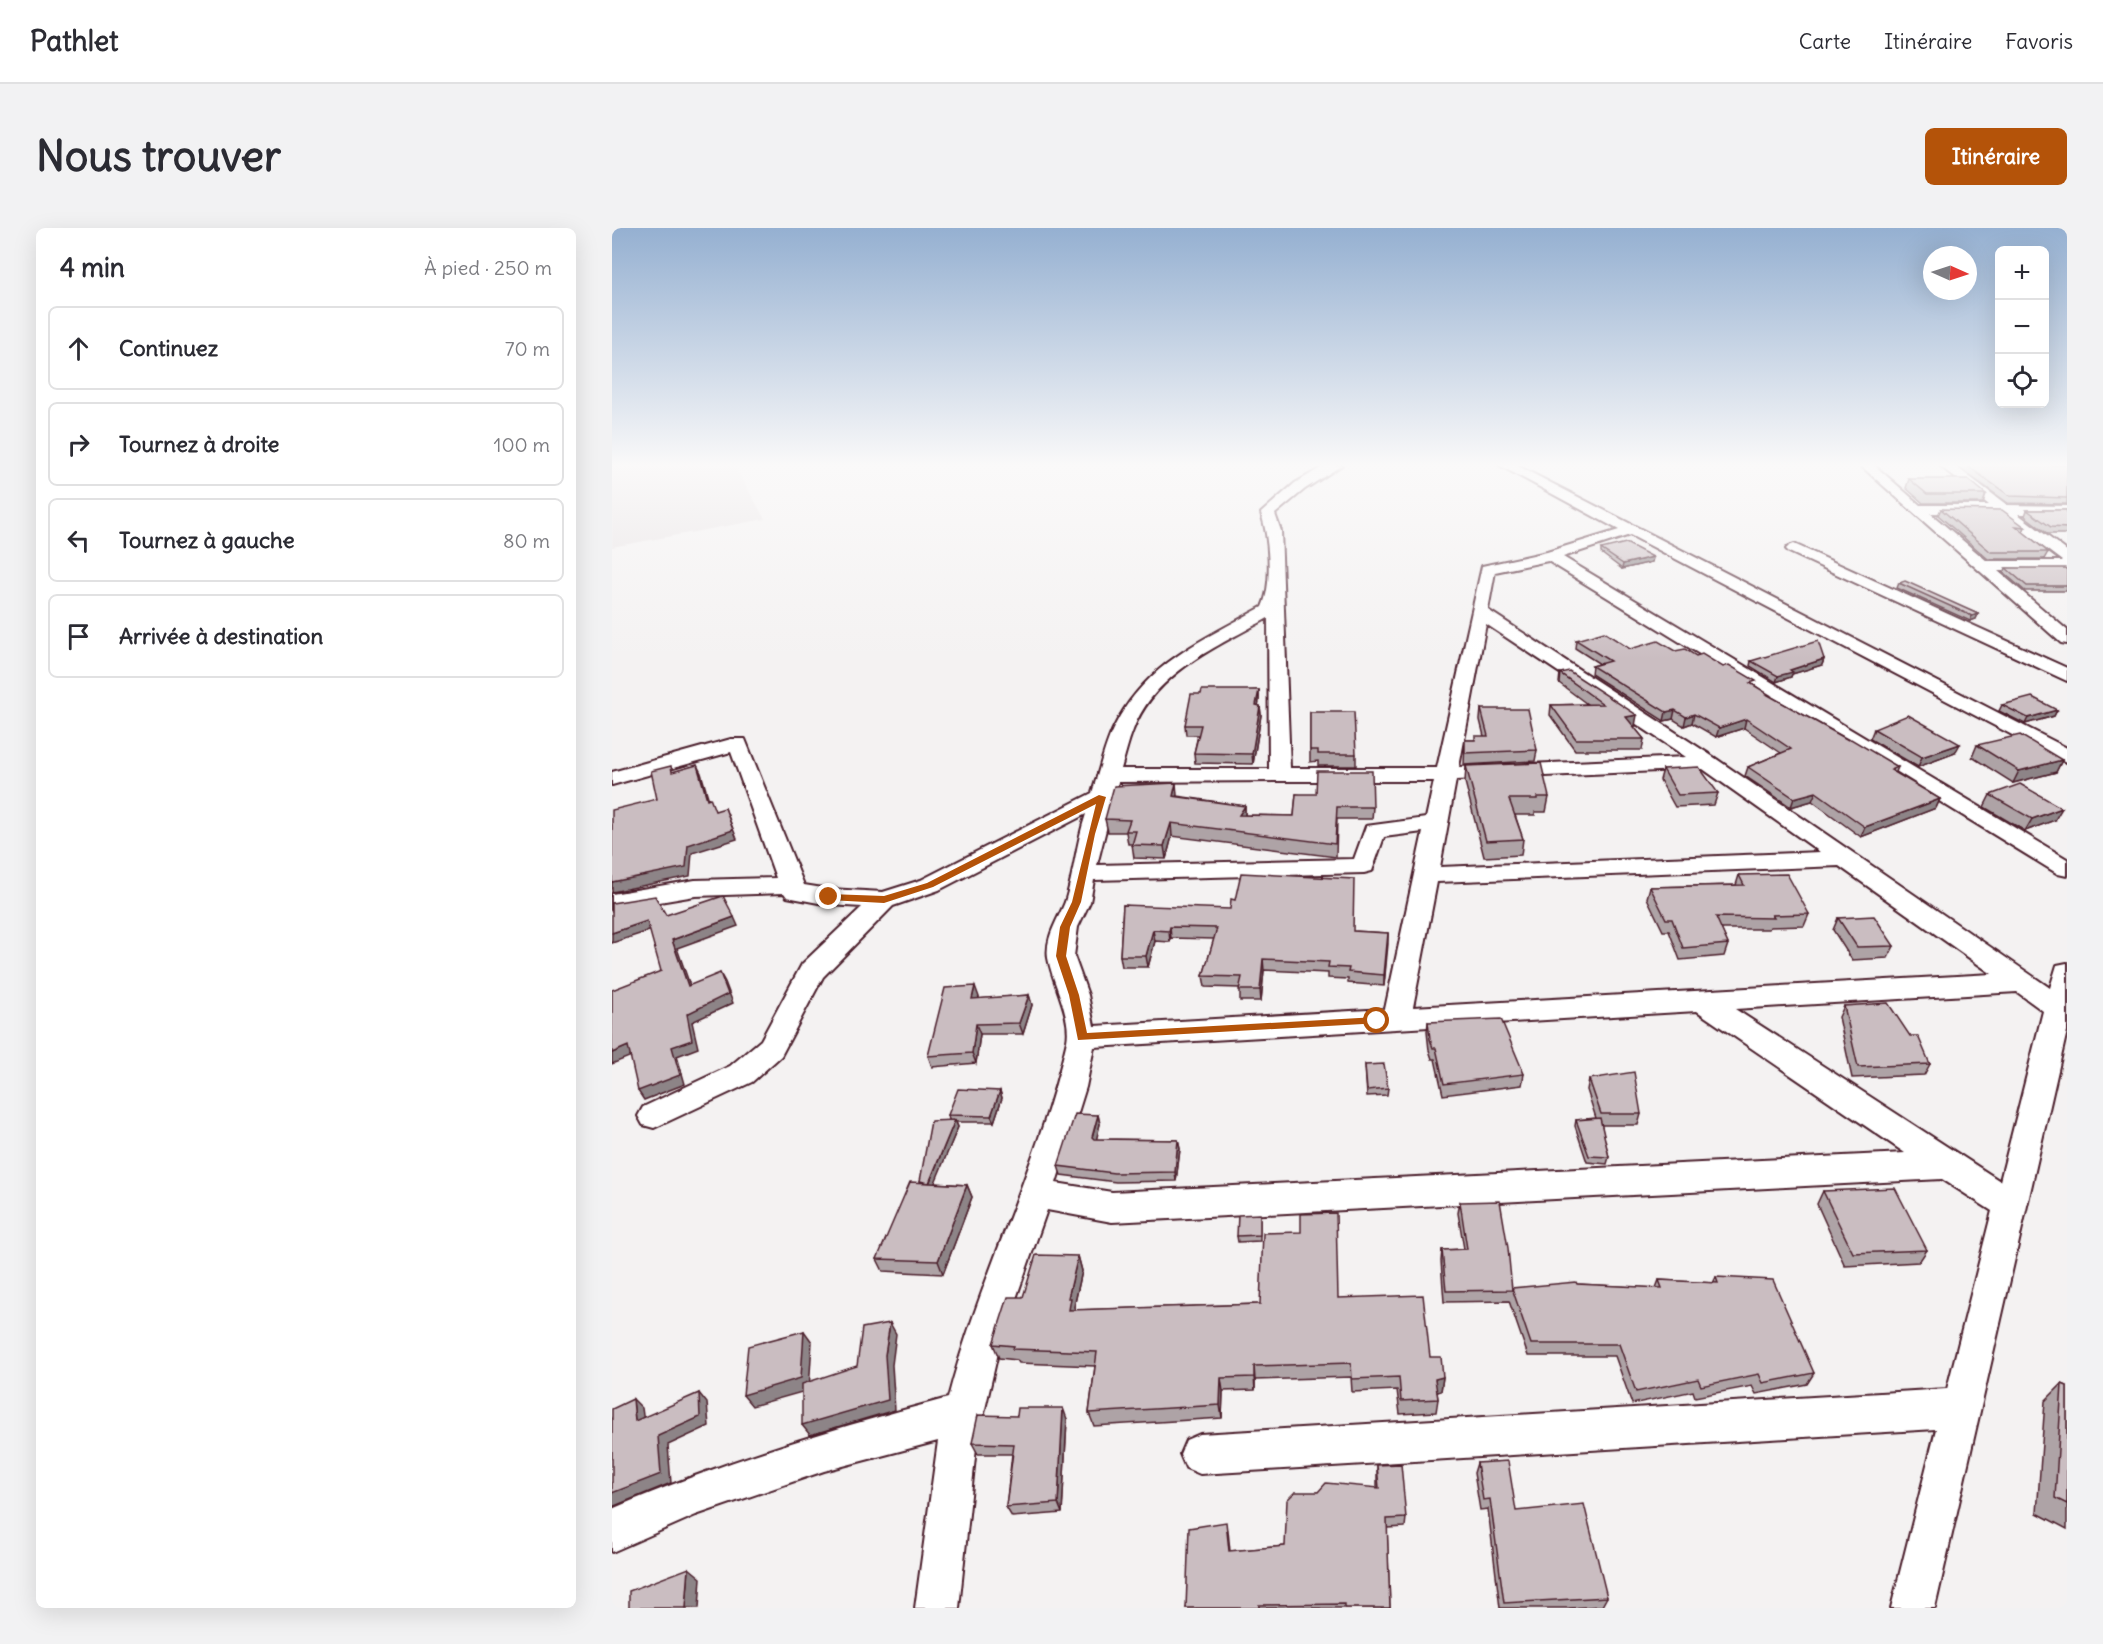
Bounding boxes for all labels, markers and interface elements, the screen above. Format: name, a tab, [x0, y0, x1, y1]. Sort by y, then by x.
text: Pathlet	[30, 23, 119, 59]
text: Carte	[1799, 28, 1851, 55]
text: Itinéraire	[1884, 28, 1972, 55]
text: Favoris	[2005, 28, 2073, 55]
button: Itinéraire	[1925, 128, 2067, 185]
text: Nous trouver	[36, 130, 281, 182]
north arrow	[1923, 246, 1977, 300]
map controls	[1995, 246, 2049, 408]
button: +	[1995, 246, 2049, 300]
text: 4 min	[60, 251, 125, 284]
text: À pied · 250 m	[424, 255, 552, 280]
button: −	[1995, 300, 2049, 354]
icon: ahead	[62, 332, 95, 365]
text: Continuez	[119, 334, 218, 362]
text: 70 m	[505, 336, 550, 361]
button: locate	[1995, 354, 2049, 408]
icon: right	[62, 428, 95, 461]
text: Tournez à droite	[119, 430, 279, 458]
text: 100 m	[493, 432, 550, 457]
icon: left	[62, 524, 95, 557]
text: Tournez à gauche	[119, 526, 295, 554]
text: 80 m	[503, 528, 550, 553]
icon: arrive	[62, 620, 95, 653]
text: Arrivée à destination	[119, 622, 323, 650]
route end	[815, 883, 841, 909]
route start	[1363, 1007, 1389, 1033]

